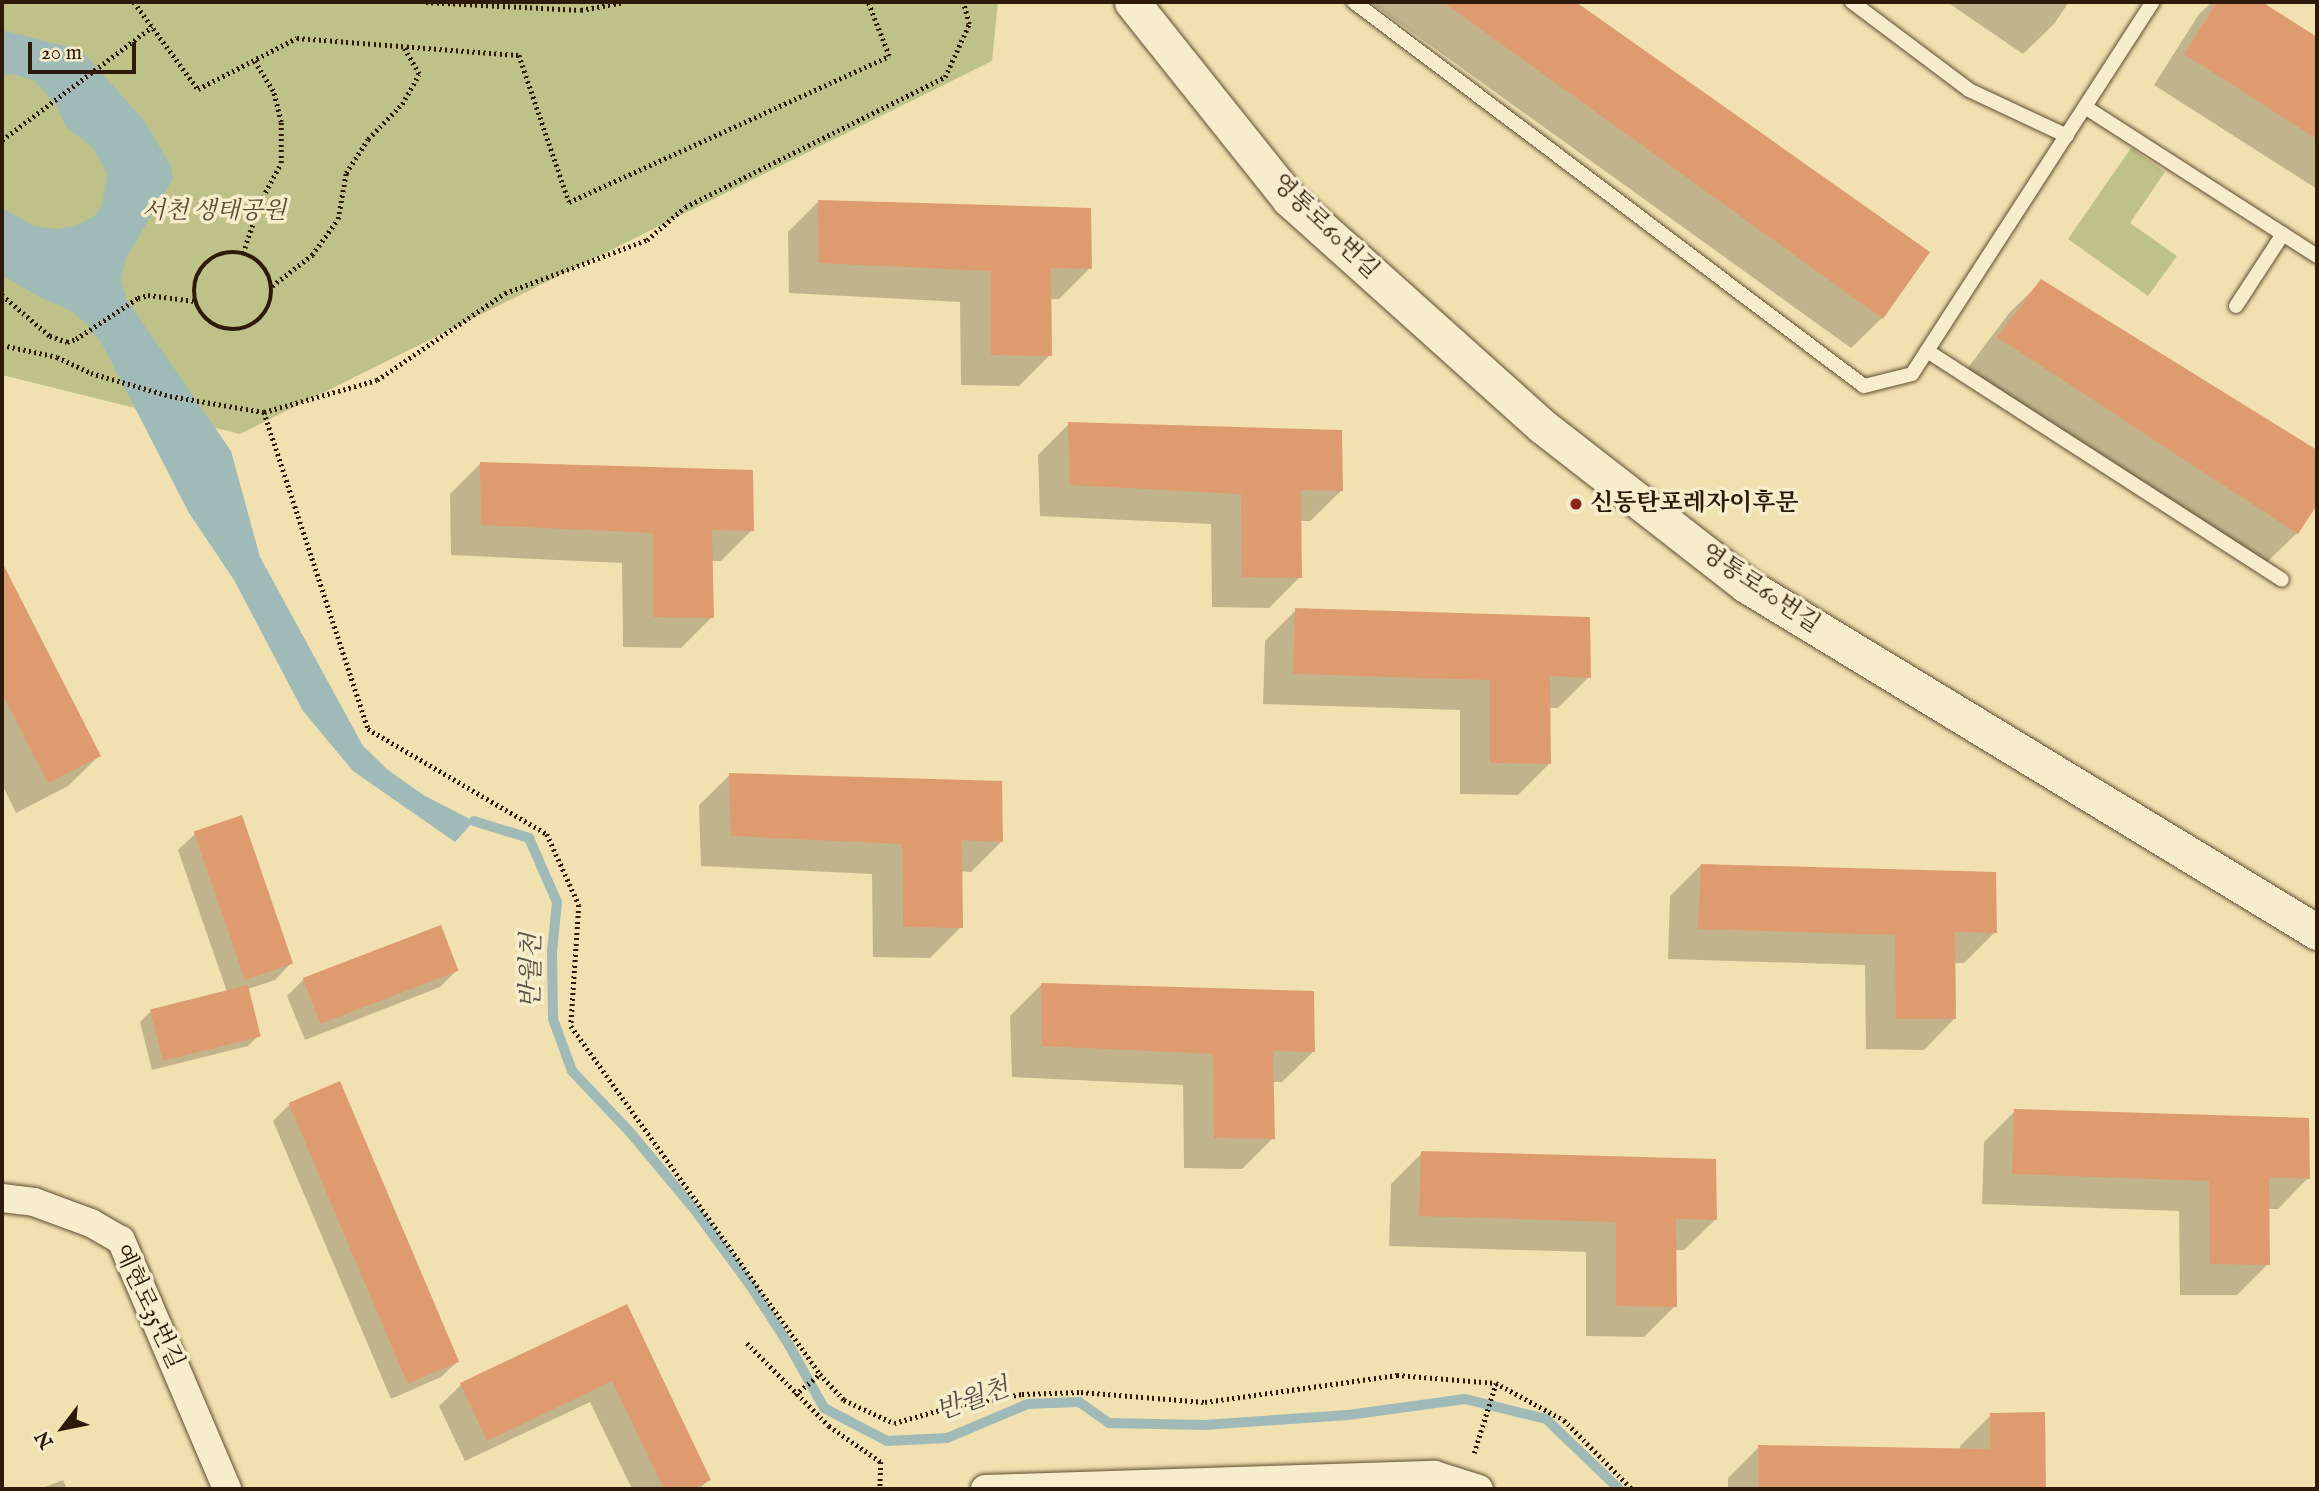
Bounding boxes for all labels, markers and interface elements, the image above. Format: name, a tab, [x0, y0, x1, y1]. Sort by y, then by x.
scale bar	[32, 28, 140, 72]
text: 20 m	[41, 40, 82, 67]
street label: 영통로60번길	[1265, 169, 1385, 285]
park label: 서천 생태공원	[142, 198, 286, 226]
place label: 신동탄포레자이후문	[1590, 490, 1799, 518]
marker: 신동탄포레자이후문	[1568, 496, 1584, 512]
street label: 영통로60번길	[1695, 539, 1825, 639]
water label: 반월천	[516, 933, 548, 1009]
street label: 예현로35번길	[107, 1240, 189, 1374]
water label: 반월천	[932, 1372, 1014, 1428]
north arrow	[28, 1393, 98, 1463]
text: N	[31, 1426, 60, 1452]

